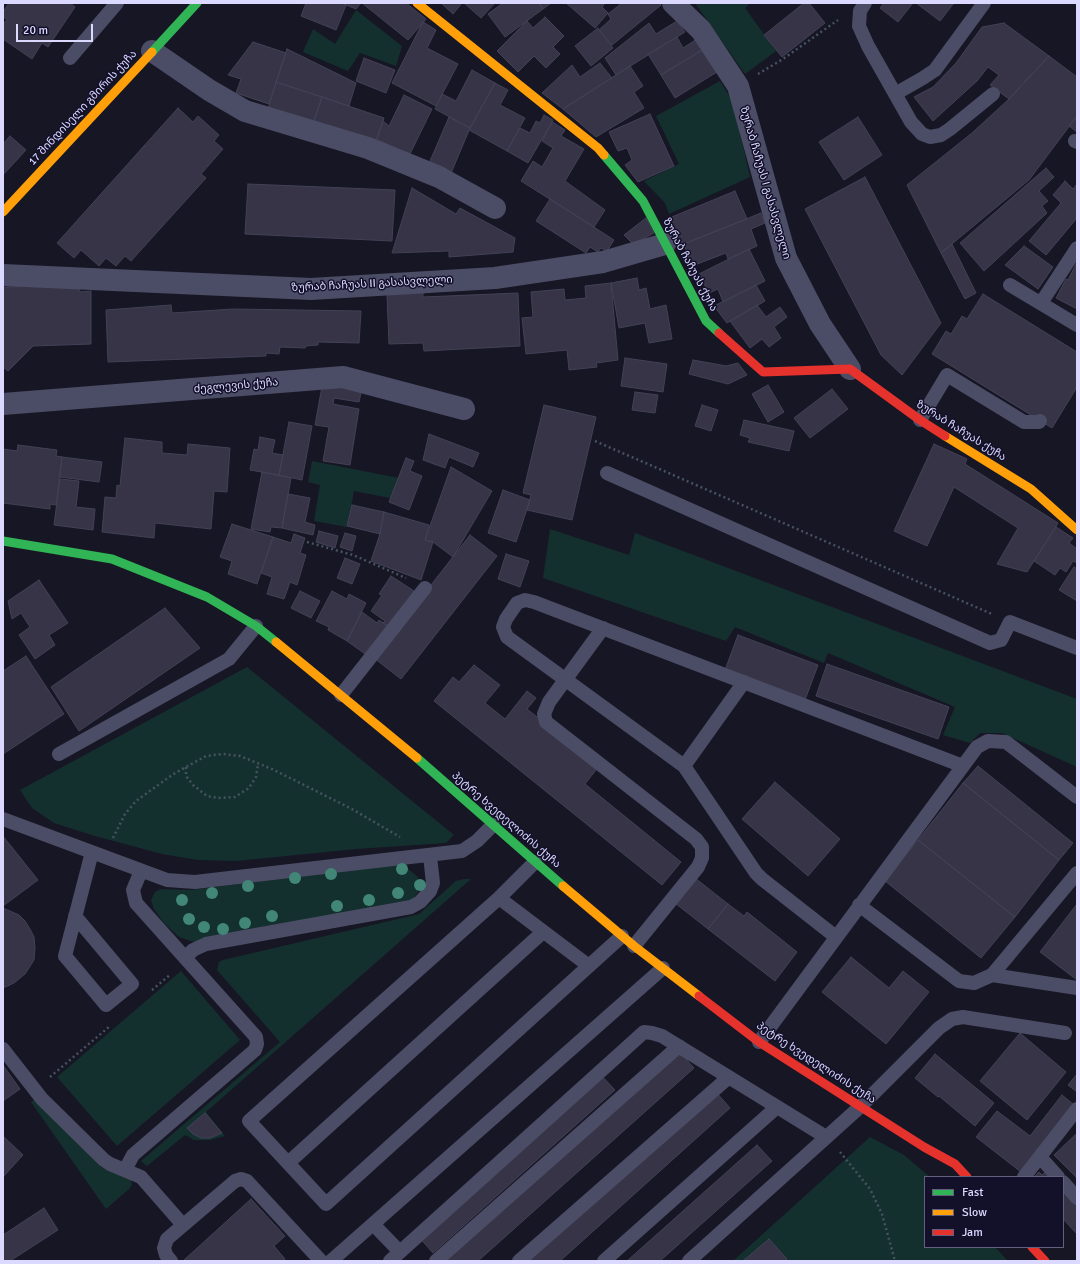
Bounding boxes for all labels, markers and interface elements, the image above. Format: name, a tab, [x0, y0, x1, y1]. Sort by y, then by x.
scale bar	[18, 16, 95, 42]
text: 20 m	[23, 23, 48, 38]
street label: 17 შინდისელი გმირის ქუჩა	[26, 48, 140, 168]
street label: ზურაბ ჩაჩუას I გასასვლელი	[737, 105, 793, 261]
street label: ზურაბ ჩაჩუას ქუჩა	[660, 216, 720, 314]
street label: ზურაბ ჩაჩუას II გასასვლელი	[291, 273, 453, 295]
street label: ძეგლევის ქუჩა	[193, 376, 279, 396]
street label: ზურაბ ჩაჩუას ქუჩა	[914, 398, 1008, 464]
street label: პეტრე ხვედელიძის ქუჩა	[449, 769, 563, 871]
street label: პეტრე ხვედელიძის ქუჩა	[754, 1019, 878, 1107]
legend	[924, 1176, 1064, 1248]
text: Fast	[962, 1185, 983, 1200]
text: Slow	[962, 1205, 987, 1220]
text: Jam	[962, 1225, 983, 1240]

